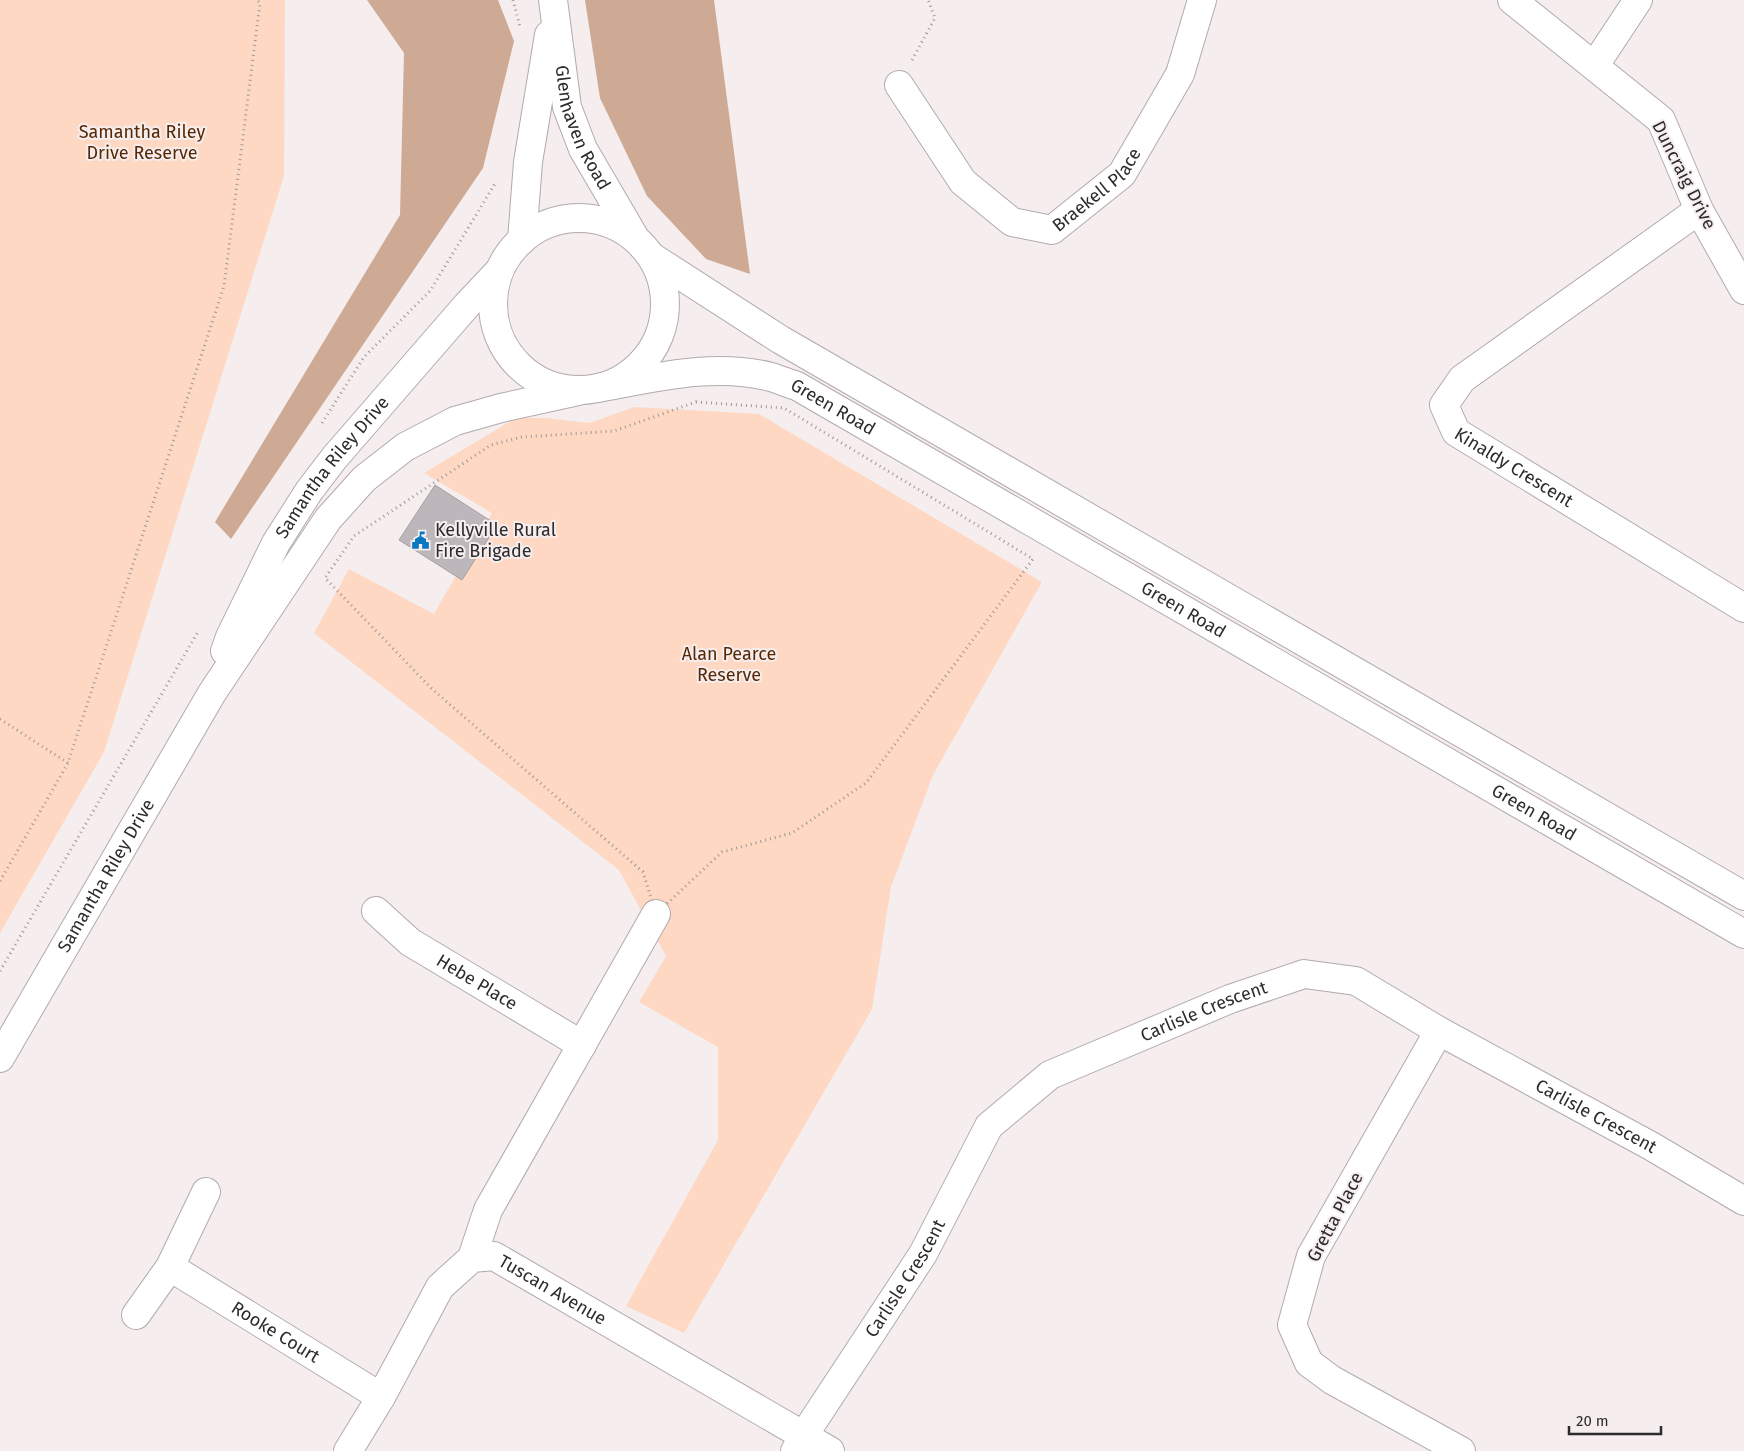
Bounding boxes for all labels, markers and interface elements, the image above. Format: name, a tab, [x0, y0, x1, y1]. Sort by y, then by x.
street label: Glenhaven Road	[551, 64, 615, 194]
street label: Duncraig Drive	[1647, 117, 1721, 233]
park label: Samantha Riley Drive Reserve	[79, 121, 205, 164]
street label: Braekell Place	[1048, 144, 1146, 236]
street label: Green Road	[787, 374, 879, 440]
street label: Samantha Riley Drive	[271, 392, 394, 543]
street label: Kinaldy Crescent	[1450, 423, 1578, 512]
place label: Kellyville Rural Fire Brigade	[435, 519, 556, 562]
public building icon: Kellyville Rural Fire Brigade	[411, 530, 431, 550]
street label: Green Road	[1137, 577, 1230, 643]
park label: Alan Pearce Reserve	[682, 643, 776, 686]
street label: Green Road	[1488, 779, 1580, 846]
street label: Samantha Riley Drive	[53, 795, 159, 956]
street label: Hebe Place	[432, 949, 521, 1015]
street label: Carlisle Crescent	[1137, 976, 1270, 1047]
street label: Carlisle Crescent	[1532, 1074, 1661, 1158]
street label: Gretta Place	[1302, 1168, 1368, 1266]
street label: Carlisle Crescent	[860, 1215, 950, 1341]
street label: Tuscan Avenue	[495, 1250, 610, 1330]
street label: Rooke Court	[227, 1297, 324, 1368]
scale bar	[1569, 1404, 1662, 1436]
text: 20 m	[1576, 1412, 1609, 1430]

